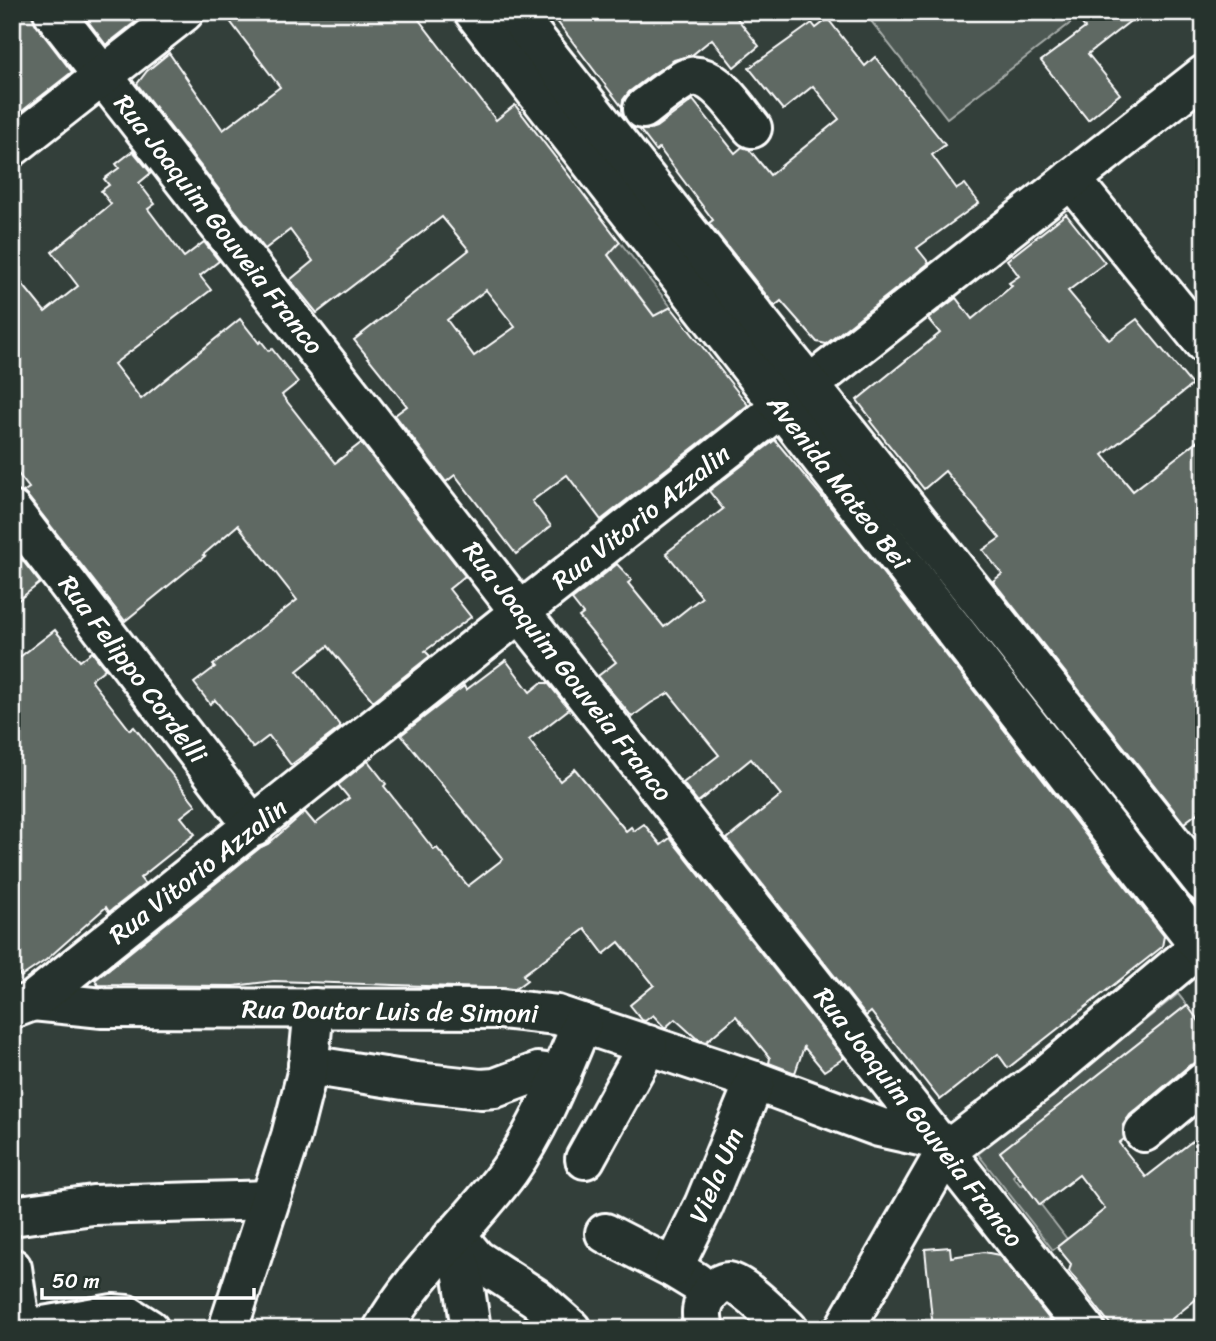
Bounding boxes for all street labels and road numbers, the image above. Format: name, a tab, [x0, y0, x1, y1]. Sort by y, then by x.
street label: Rua Joaquim Gouveia Franco	[102, 83, 336, 365]
street label: Avenida Mateo Bei	[755, 383, 923, 581]
street label: Rua Vitorio Azzalin	[541, 432, 741, 602]
street label: Rua Joaquim Gouveia Franco	[451, 530, 685, 812]
street label: Rua Felippo Cordelli	[46, 564, 220, 774]
street label: Rua Vitorio Azzalin	[98, 786, 298, 956]
street label: Rua Joaquim Gouveia Franco	[802, 976, 1036, 1258]
street label: Rua Doutor Luis de Simoni	[242, 985, 539, 1037]
street label: Viela Um	[675, 1120, 757, 1230]

